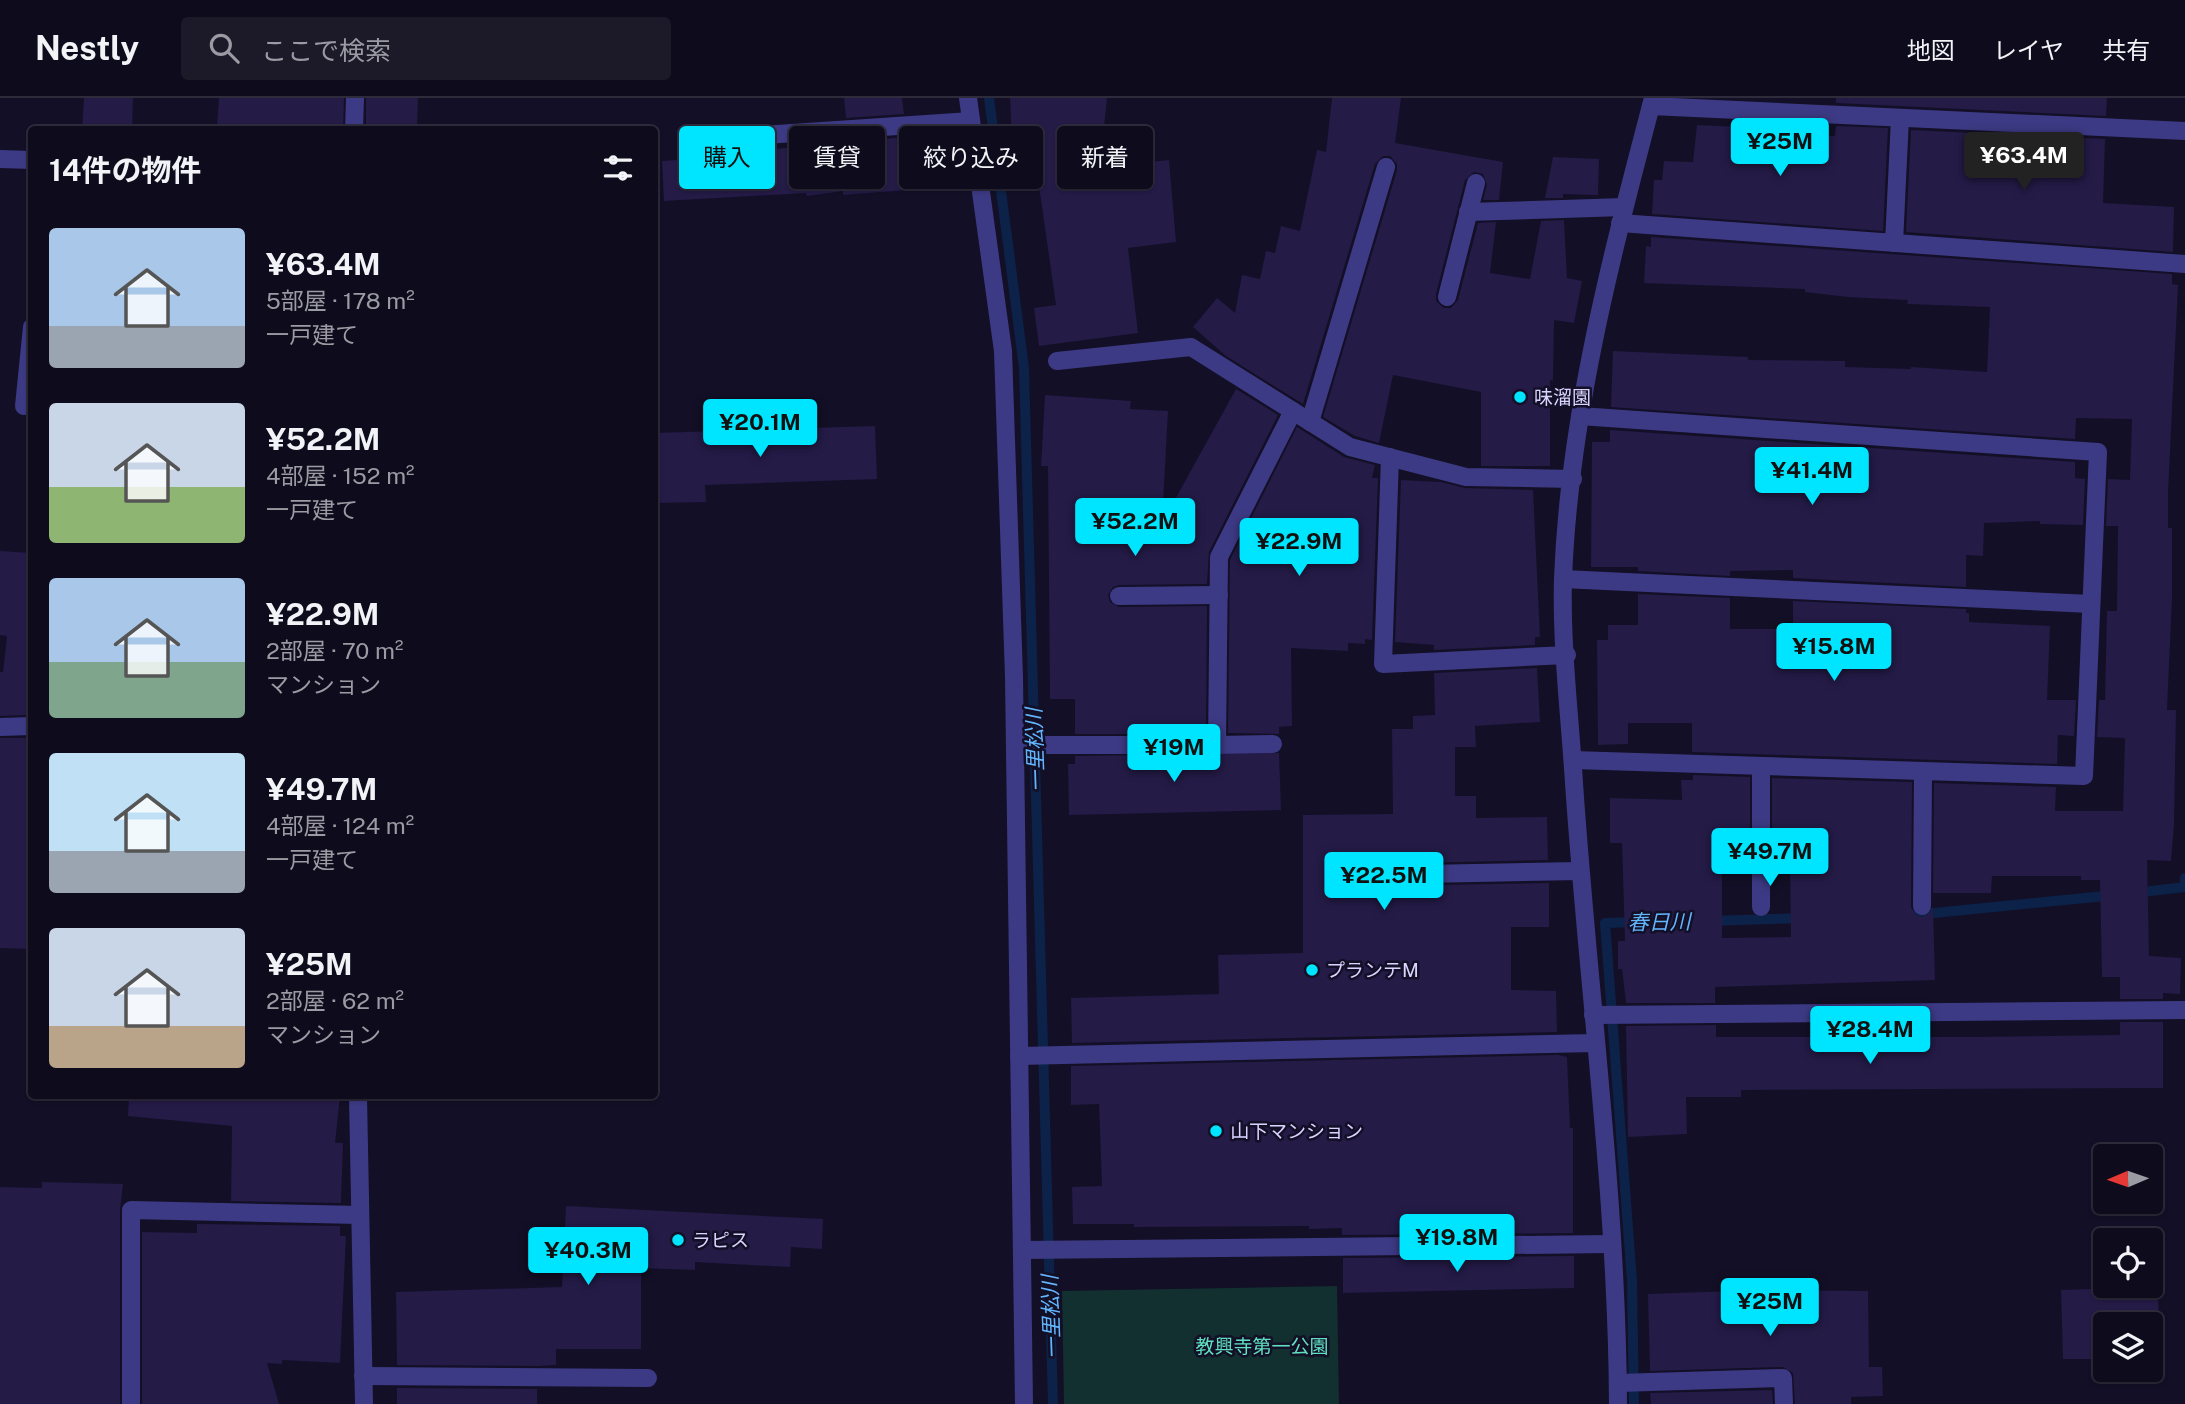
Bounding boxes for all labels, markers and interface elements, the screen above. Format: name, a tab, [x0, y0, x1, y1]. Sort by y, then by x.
search box	[181, 17, 671, 80]
text: Nestly	[35, 29, 139, 67]
icon: search	[205, 29, 243, 67]
text: ここで検索	[261, 35, 391, 66]
text: 地図	[1907, 36, 1955, 64]
text: レイヤ	[1993, 36, 2064, 64]
text: 共有	[2102, 36, 2150, 64]
pin: ¥25M	[1739, 118, 1821, 178]
chip: 購入	[679, 126, 775, 189]
chip: 賃貸	[789, 126, 885, 189]
chip: 絞り込み	[899, 126, 1043, 189]
chip: 新着	[1057, 126, 1153, 189]
text: ¥25M	[1747, 127, 1813, 154]
pin: ¥63.4M	[1967, 132, 2081, 192]
text: ¥63.4M	[1980, 141, 2068, 168]
icon: filters	[599, 149, 637, 187]
text: 14件の物件	[49, 152, 202, 188]
text: ¥63.4M	[266, 246, 381, 282]
icon: home	[105, 256, 189, 340]
text: 5部屋 · 178 m²	[266, 287, 415, 314]
text: 一戸建て	[266, 321, 358, 348]
place label: 味溜園	[1534, 386, 1591, 408]
marker: 味溜園	[1512, 389, 1528, 405]
pin: ¥20.1M	[703, 400, 817, 459]
text: ¥20.1M	[719, 408, 801, 435]
text: ¥52.2M	[266, 421, 380, 457]
icon: home	[105, 431, 189, 515]
pin: ¥41.4M	[1755, 448, 1869, 507]
text: ¥41.4M	[1771, 456, 1853, 483]
text: 4部屋 · 152 m²	[266, 462, 415, 489]
text: 一戸建て	[266, 496, 358, 523]
pin: ¥52.2M	[1078, 498, 1192, 558]
text: ¥52.2M	[1091, 507, 1179, 534]
pin: ¥22.9M	[1242, 518, 1356, 578]
text: ¥22.9M	[1256, 527, 1342, 554]
text: ¥22.9M	[266, 596, 379, 632]
icon: home	[105, 606, 189, 690]
pin: ¥15.8M	[1777, 624, 1891, 683]
text: ¥15.8M	[1792, 632, 1876, 659]
text: 2部屋 · 70 m²	[266, 637, 403, 664]
text: マンション	[266, 671, 381, 698]
water label: 一里松川	[1021, 706, 1049, 792]
pin: ¥19M	[1133, 724, 1215, 784]
text: ¥19M	[1143, 733, 1205, 760]
text: ¥49.7M	[266, 771, 377, 807]
icon: home	[105, 781, 189, 865]
text: 4部屋 · 124 m²	[266, 812, 414, 839]
pin: ¥49.7M	[1713, 828, 1827, 888]
text: ¥49.7M	[1727, 837, 1813, 864]
text: 一戸建て	[266, 846, 358, 873]
pin: ¥22.5M	[1327, 852, 1441, 912]
text: ¥22.5M	[1340, 861, 1428, 888]
water label: 春日川	[1627, 909, 1693, 935]
text: ¥25M	[266, 946, 353, 982]
icon: home	[105, 956, 189, 1040]
place label: プランテM	[1326, 959, 1419, 981]
marker: プランテM	[1304, 962, 1320, 978]
text: 2部屋 · 62 m²	[266, 987, 404, 1014]
pin: ¥28.4M	[1813, 1006, 1927, 1066]
text: ¥28.4M	[1826, 1015, 1914, 1042]
text: マンション	[266, 1021, 381, 1048]
place label: 山下マンション	[1230, 1120, 1363, 1142]
marker: 山下マンション	[1208, 1123, 1224, 1139]
north arrow	[2093, 1144, 2163, 1214]
map controls	[2093, 1144, 2163, 1382]
pin: ¥19.8M	[1400, 1214, 1514, 1274]
text: ¥19.8M	[1416, 1223, 1498, 1250]
pin: ¥40.3M	[531, 1228, 645, 1287]
button: locate	[2093, 1228, 2163, 1298]
place label: ラピス	[692, 1229, 749, 1251]
marker: ラピス	[670, 1232, 686, 1248]
text: ¥40.3M	[544, 1236, 632, 1263]
water label: 一里松川	[1037, 1273, 1065, 1359]
pin: ¥25M	[1729, 1278, 1811, 1338]
text: ¥25M	[1737, 1287, 1803, 1314]
button: layers	[2093, 1312, 2163, 1382]
park label: 教興寺第一公園	[1195, 1335, 1329, 1357]

